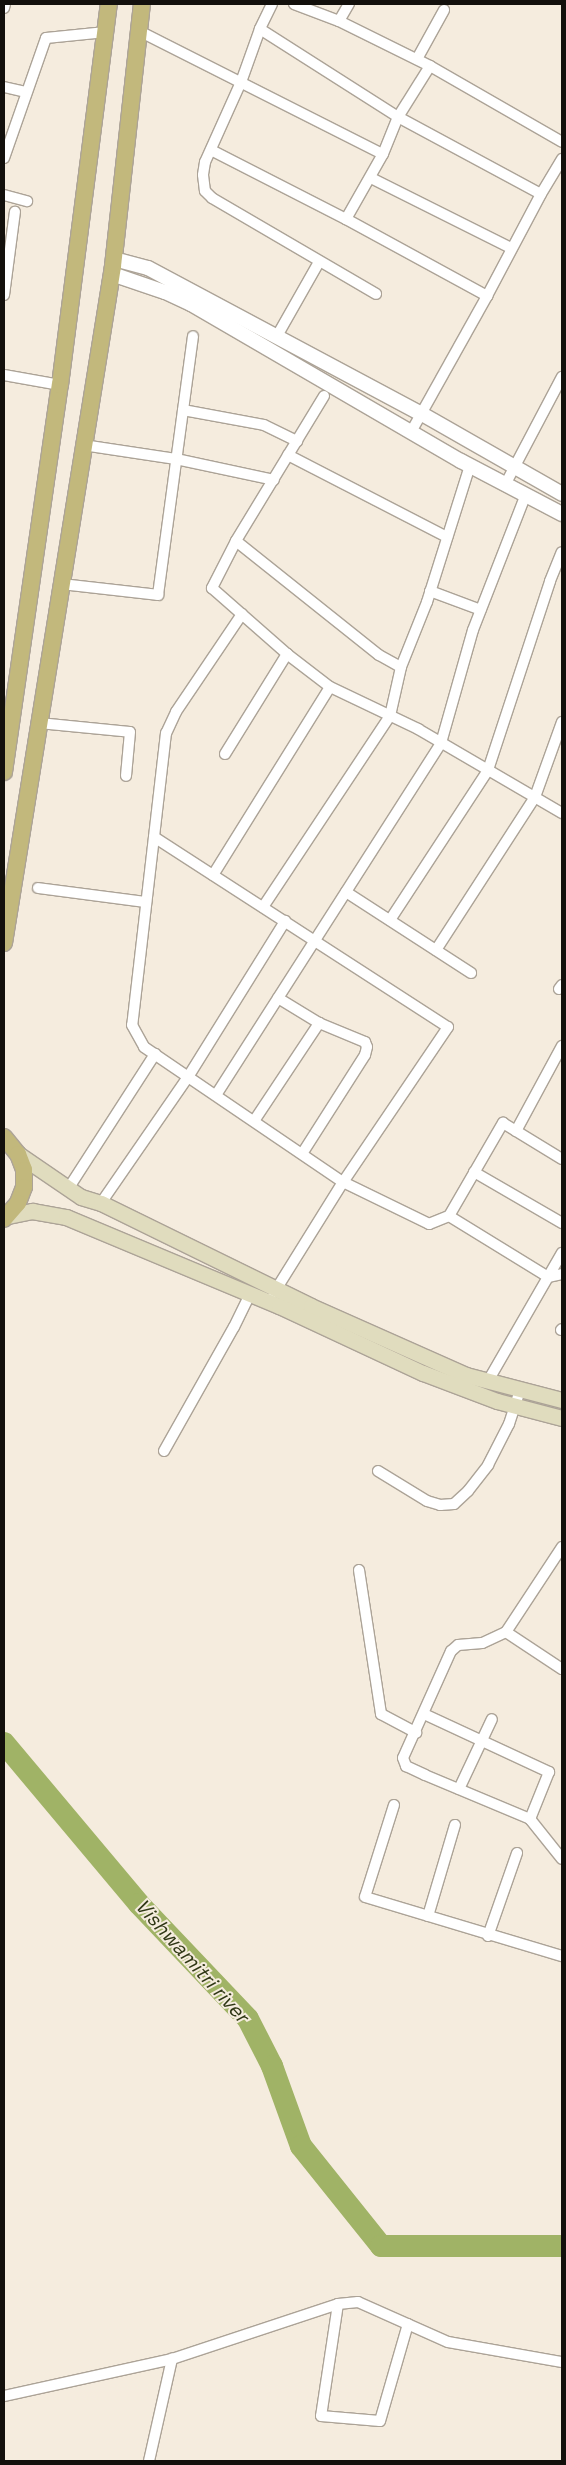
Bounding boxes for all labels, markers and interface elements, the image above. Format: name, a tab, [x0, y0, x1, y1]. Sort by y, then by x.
water label: Vishwamitri river	[130, 1894, 254, 2028]

